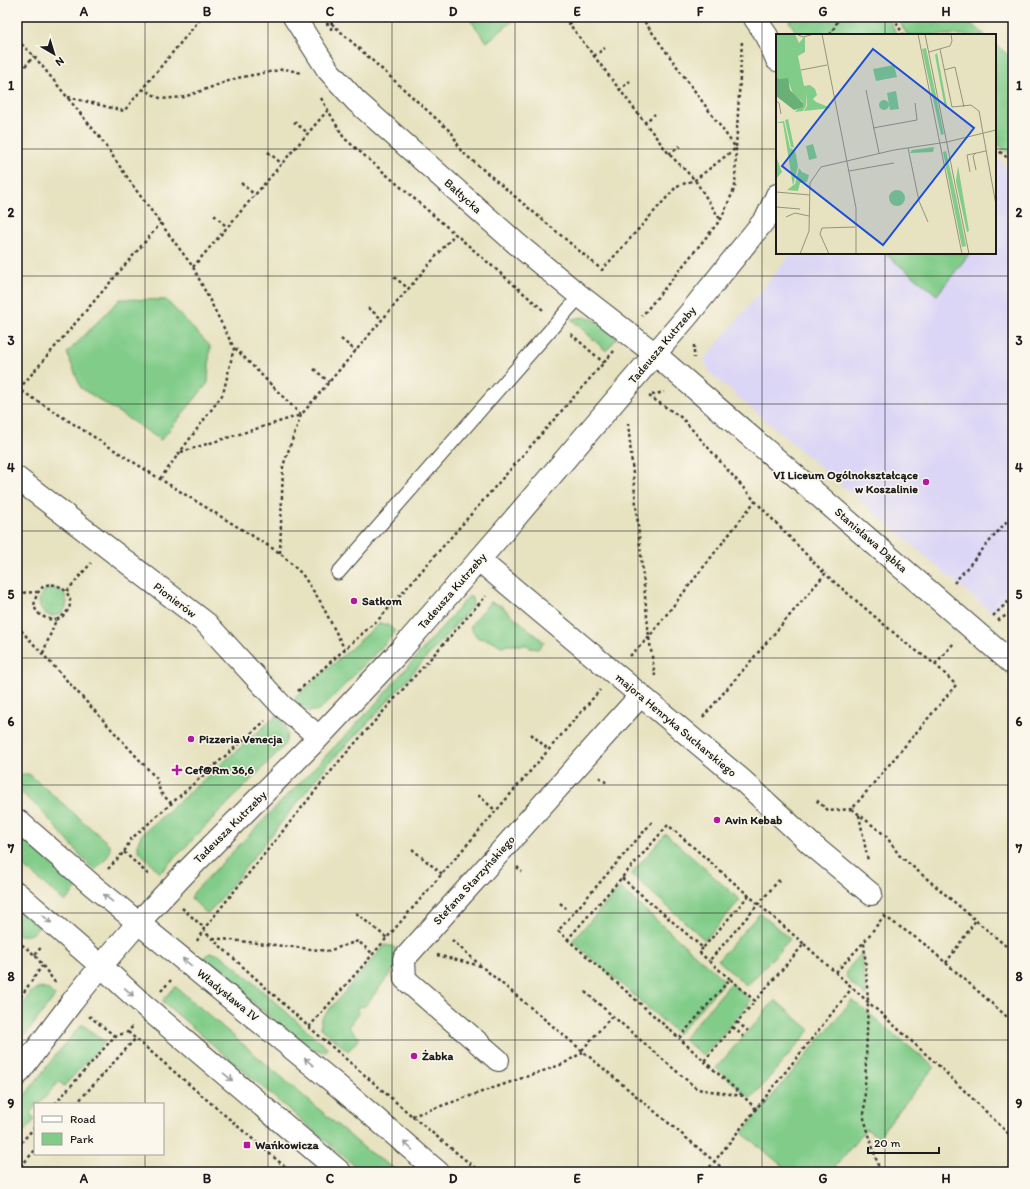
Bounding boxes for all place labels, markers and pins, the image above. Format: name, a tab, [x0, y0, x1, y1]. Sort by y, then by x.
place label: VI Liceum Ogólnokształcące w Koszalinie	[773, 468, 918, 496]
marker: VI Liceum Ogólnokształcące w Koszalinie	[921, 477, 931, 487]
place label: Satkom	[362, 594, 403, 608]
marker: Satkom	[349, 596, 359, 606]
place label: Pizzeria Venecja	[199, 732, 283, 747]
marker: Pizzeria Venecja	[186, 734, 196, 744]
place label: Cef@Rm 36,6	[185, 763, 255, 777]
marker: Cef@Rm 36,6	[172, 765, 182, 775]
place label: Avin Kebab	[724, 813, 782, 827]
marker: Avin Kebab	[712, 815, 722, 825]
place label: Żabka	[422, 1049, 453, 1063]
marker: Żabka	[409, 1051, 419, 1061]
place label: Wańkowicza	[255, 1138, 320, 1152]
marker: Wańkowicza	[242, 1140, 252, 1150]

